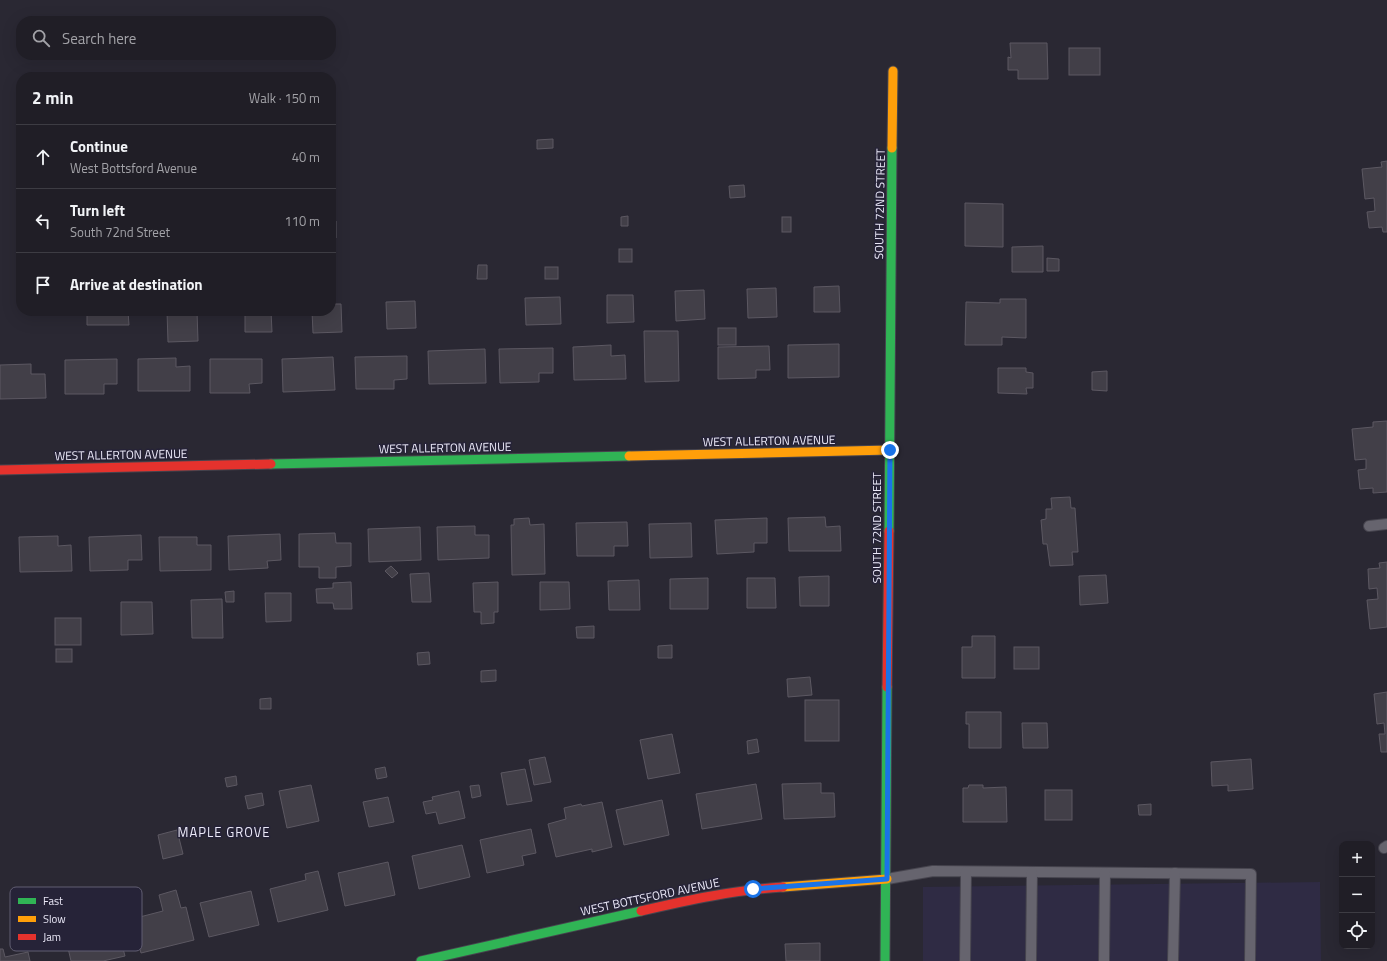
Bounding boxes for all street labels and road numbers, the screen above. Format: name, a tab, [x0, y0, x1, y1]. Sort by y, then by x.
street label: SOUTH 72ND STREET	[869, 148, 890, 260]
street label: WEST ALLERTON AVENUE	[702, 430, 836, 451]
street label: WEST ALLERTON AVENUE	[378, 437, 512, 458]
street label: WEST ALLERTON AVENUE	[54, 444, 188, 465]
street label: SOUTH 72ND STREET	[867, 472, 886, 583]
street label: WEST BOTTSFORD AVENUE	[579, 872, 722, 921]

